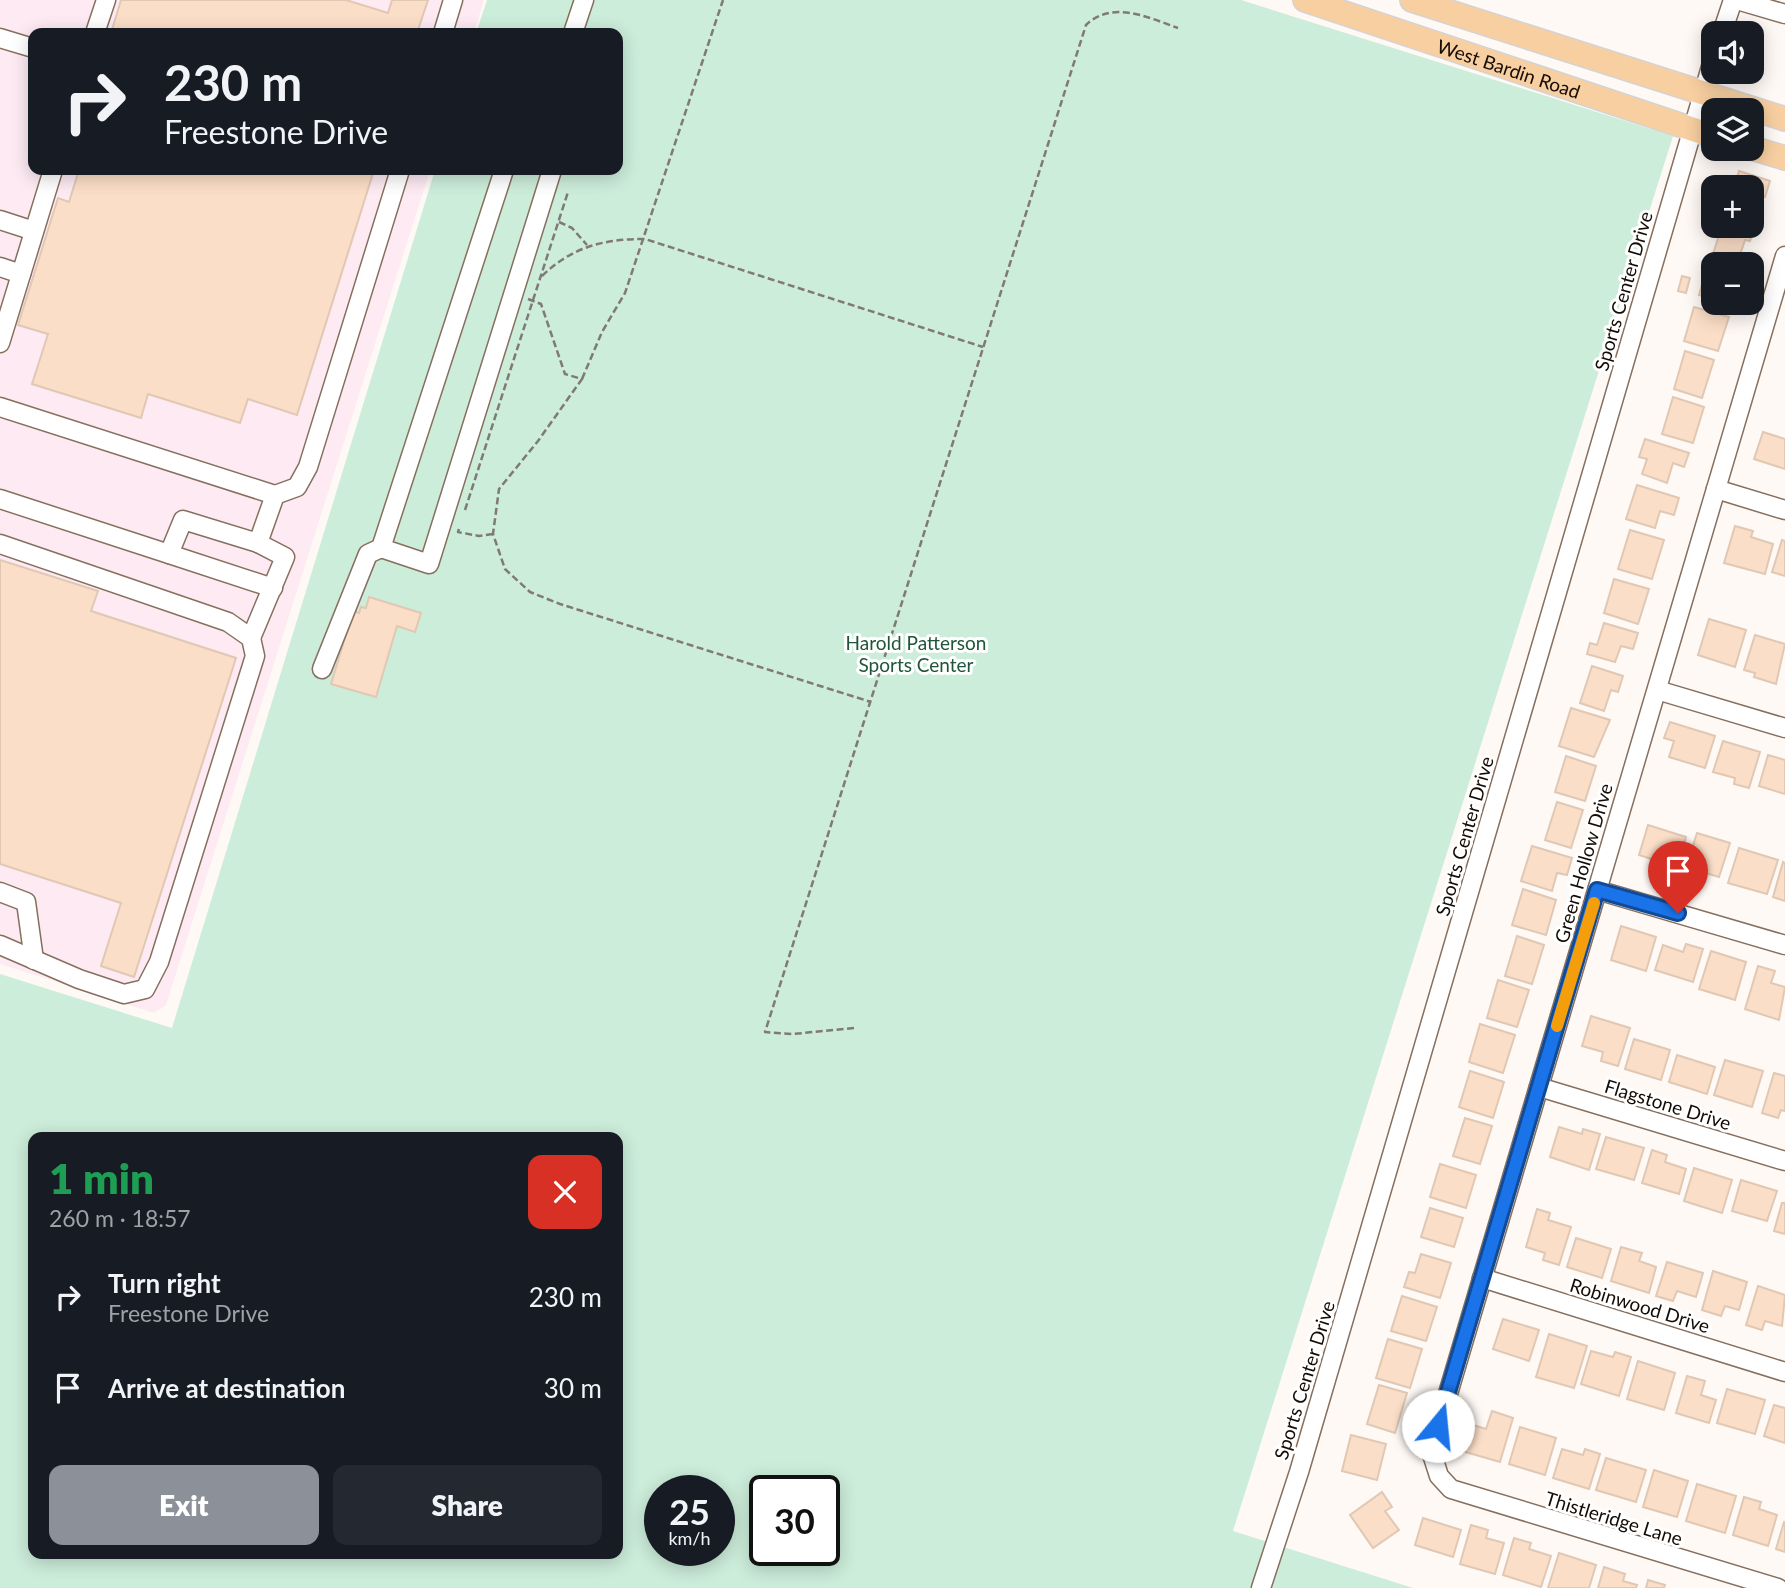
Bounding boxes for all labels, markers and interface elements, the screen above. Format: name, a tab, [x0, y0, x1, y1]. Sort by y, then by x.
map controls	[1701, 21, 1764, 315]
button: sound	[1701, 21, 1764, 84]
street label: West Bardin Road	[1434, 33, 1584, 103]
text: 230 m	[164, 53, 302, 111]
icon: right	[49, 56, 140, 147]
button: layers	[1701, 98, 1764, 161]
text: Freestone Drive	[164, 112, 388, 151]
button: +	[1701, 175, 1764, 238]
street label: Sports Center Drive	[1589, 209, 1657, 373]
button: −	[1701, 252, 1764, 315]
park label: Harold Patterson Sports Center	[846, 631, 986, 676]
street label: Sports Center Drive	[1430, 754, 1498, 918]
street label: Green Hollow Drive	[1549, 780, 1617, 946]
pin	[1648, 841, 1708, 913]
icon: arrive	[1659, 852, 1697, 890]
street label: Flagstone Drive	[1602, 1074, 1734, 1134]
text: 1 min	[49, 1153, 154, 1203]
button: close	[528, 1155, 602, 1229]
text: 260 m · 18:57	[49, 1204, 191, 1232]
text: Turn right	[108, 1267, 221, 1299]
street label: Robinwood Drive	[1567, 1273, 1713, 1337]
icon: right	[49, 1278, 87, 1316]
text: 230 m	[529, 1281, 602, 1313]
street label: Sports Center Drive	[1269, 1298, 1339, 1462]
text: Freestone Drive	[108, 1299, 269, 1327]
icon: arrive	[49, 1369, 87, 1407]
text: Arrive at destination	[108, 1372, 345, 1404]
text: 30 m	[544, 1372, 602, 1404]
position arrow	[1401, 1389, 1475, 1463]
button: Exit	[49, 1465, 319, 1545]
button: Share	[333, 1465, 602, 1545]
speed limit sign: 30	[749, 1475, 840, 1566]
street label: Thistleridge Lane	[1543, 1486, 1685, 1550]
text: 25	[669, 1490, 710, 1532]
text: km/h	[668, 1527, 711, 1549]

